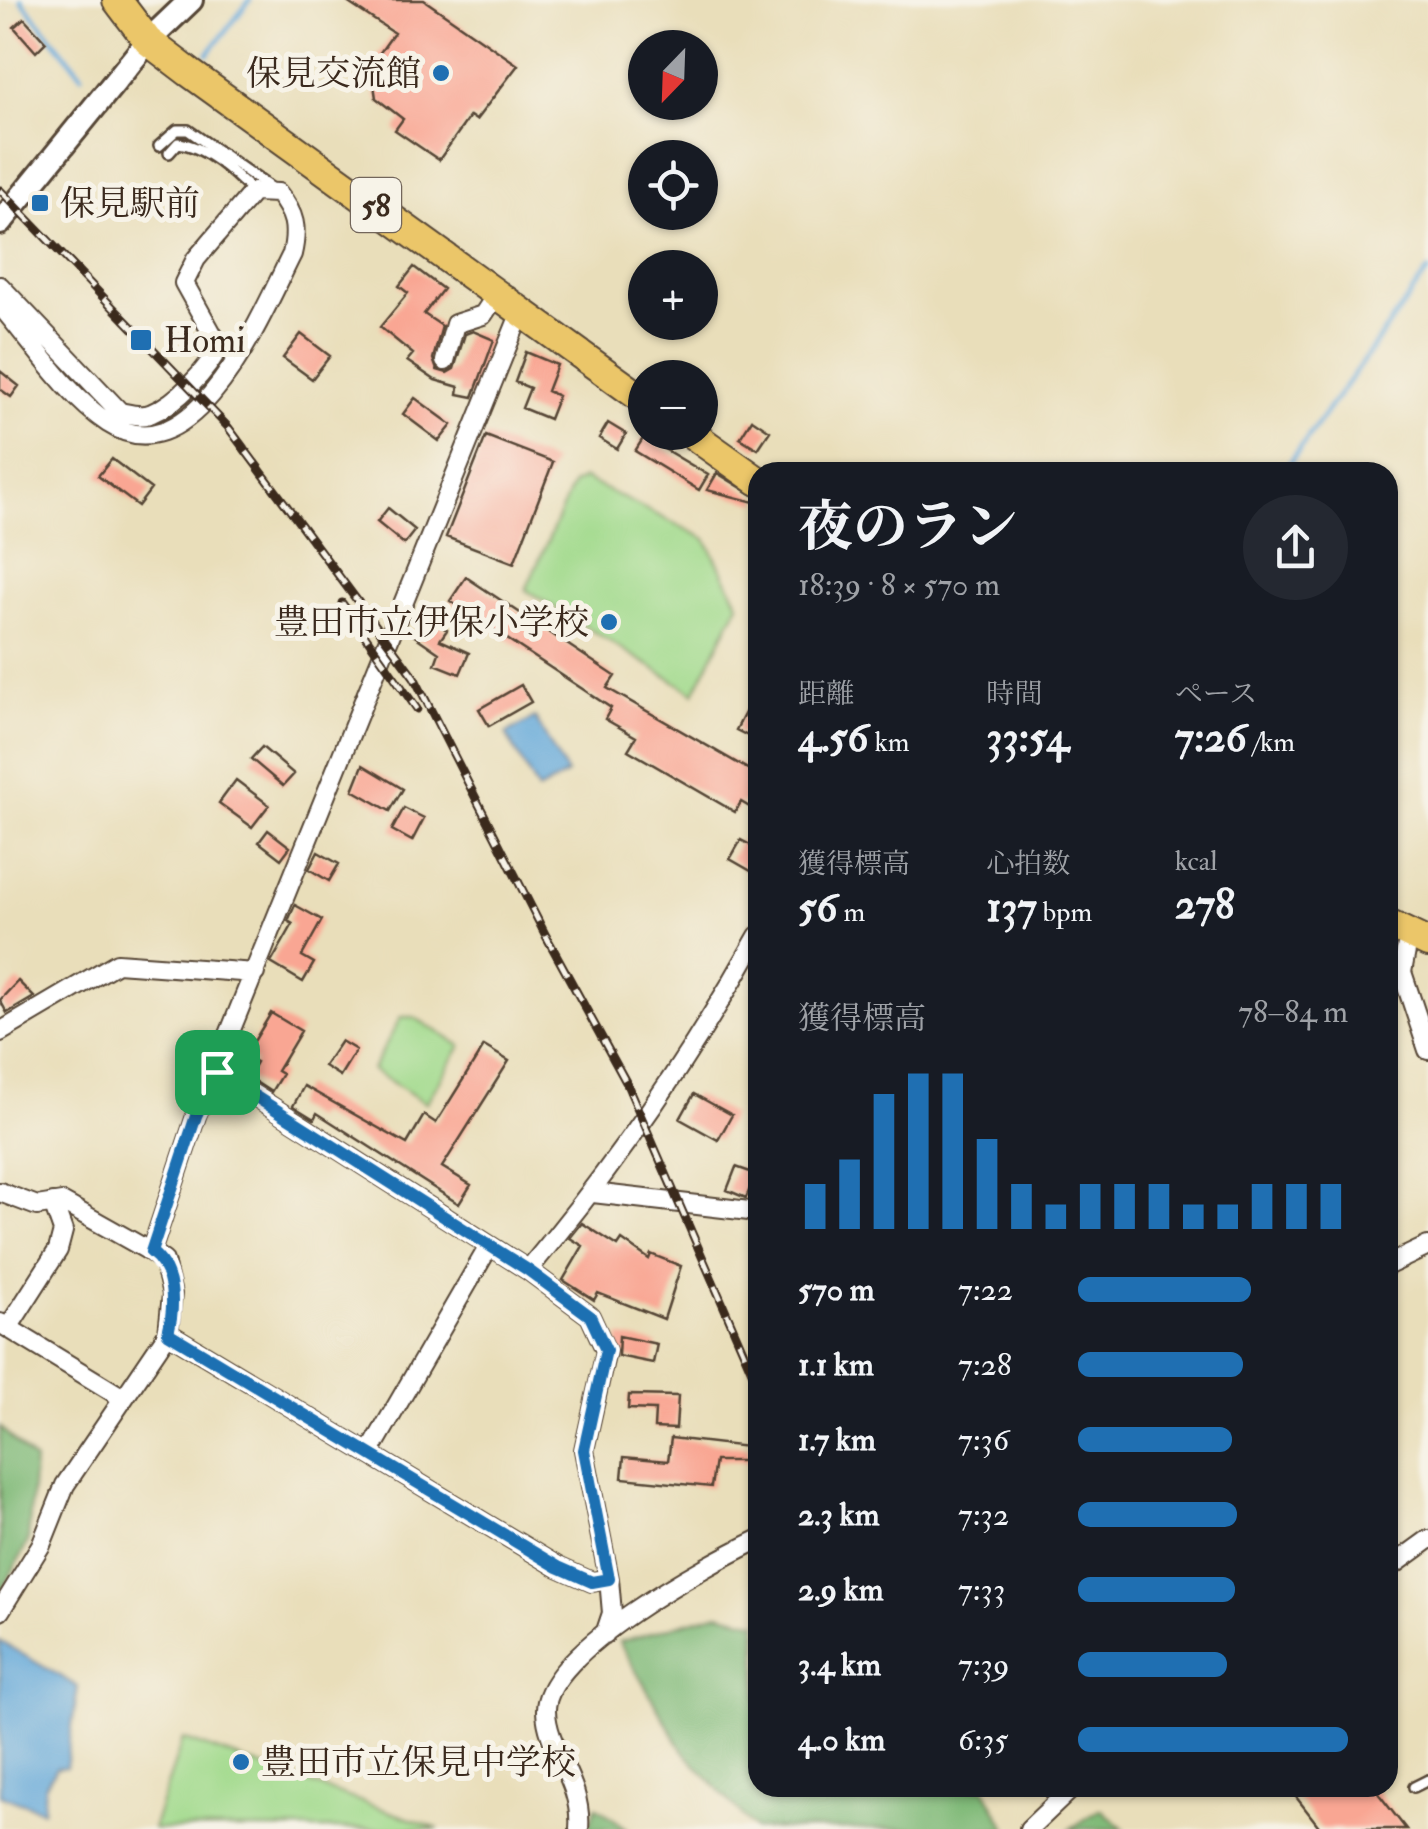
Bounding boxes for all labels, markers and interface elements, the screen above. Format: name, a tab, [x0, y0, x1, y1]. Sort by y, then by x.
north arrow	[628, 30, 718, 120]
map controls	[628, 30, 718, 450]
place label: 保見交流館	[246, 52, 421, 96]
marker: 保見交流館	[430, 62, 452, 84]
button: locate	[628, 140, 718, 230]
road number: 58	[351, 178, 401, 232]
place label: 保見駅前	[60, 182, 200, 226]
marker: 保見駅前	[29, 192, 51, 214]
button: +	[628, 250, 718, 340]
place label: Homi	[164, 319, 246, 363]
marker: Homi	[128, 327, 154, 353]
button: −	[628, 360, 718, 450]
text: 夜のラン	[798, 493, 1018, 562]
button: share	[1243, 495, 1348, 600]
text: 18:39 · 8 × 570 m	[798, 565, 1000, 605]
place label: 豊田市立伊保小学校	[274, 601, 589, 645]
marker: 豊田市立伊保小学校	[598, 611, 620, 633]
text: 距離	[798, 677, 854, 712]
text: 時間	[986, 677, 1042, 712]
text: ペース	[1175, 677, 1257, 712]
text: 4.56	[798, 712, 869, 764]
text: 33:54	[986, 712, 1069, 764]
text: 7:26	[1175, 712, 1247, 764]
text: km	[869, 725, 909, 760]
text: /km	[1247, 725, 1295, 760]
text: kcal	[1175, 844, 1218, 879]
text: 獲得標高	[798, 847, 910, 882]
text: 心拍数	[986, 847, 1070, 882]
text: 278	[1175, 879, 1235, 931]
text: 56	[798, 882, 838, 934]
text: 137	[986, 882, 1037, 934]
text: m	[838, 895, 865, 930]
text: bpm	[1037, 895, 1092, 930]
text: 78–84 m	[1238, 992, 1348, 1032]
text: 獲得標高	[798, 999, 926, 1039]
pin	[175, 1030, 260, 1115]
icon: arrive	[190, 1045, 245, 1100]
text: 570 m	[798, 1270, 875, 1310]
text: 7:22	[958, 1270, 1013, 1310]
text: 1.1 km	[798, 1345, 874, 1385]
text: 7:28	[958, 1345, 1012, 1385]
text: 1.7 km	[798, 1420, 876, 1460]
text: 7:36	[958, 1420, 1009, 1460]
text: 2.3 km	[798, 1495, 880, 1535]
text: 7:32	[958, 1495, 1009, 1535]
text: 2.9 km	[798, 1570, 884, 1610]
text: 7:33	[958, 1570, 1005, 1610]
text: 3.4 km	[798, 1645, 881, 1685]
text: 7:39	[958, 1645, 1009, 1685]
text: 4.0 km	[798, 1720, 885, 1760]
text: 6:35	[958, 1720, 1008, 1760]
place label: 豊田市立保見中学校	[261, 1741, 576, 1785]
marker: 豊田市立保見中学校	[230, 1751, 252, 1773]

